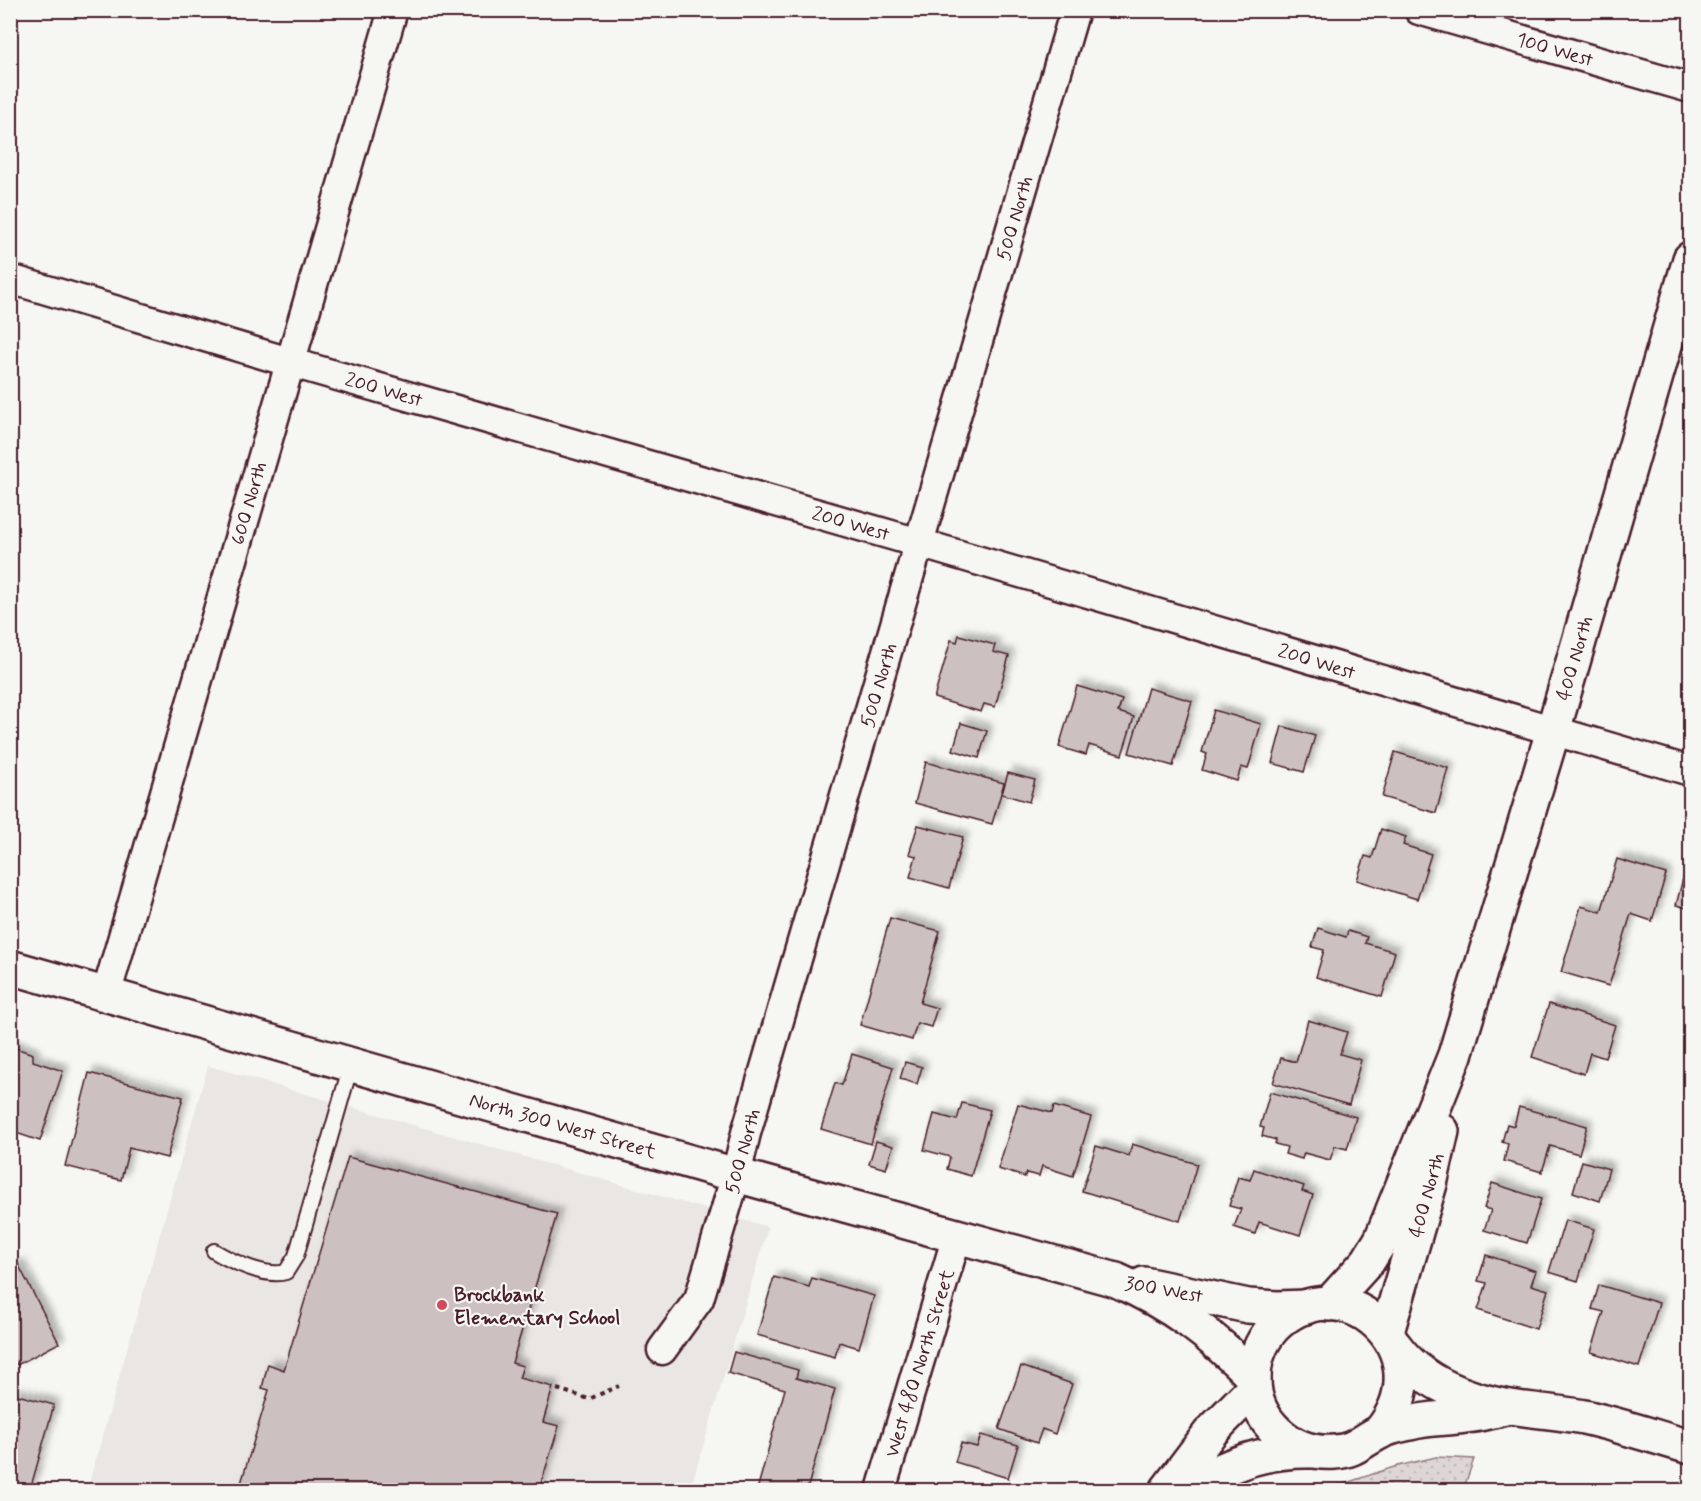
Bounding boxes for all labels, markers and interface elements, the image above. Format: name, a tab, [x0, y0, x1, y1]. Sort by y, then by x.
street label: 100 West	[1513, 27, 1596, 74]
street label: 500 North	[990, 173, 1040, 264]
street label: 200 West	[342, 366, 426, 414]
street label: 600 North	[225, 459, 274, 548]
street label: 200 West	[809, 500, 893, 548]
street label: 400 North	[1550, 613, 1600, 704]
street label: 200 West	[1275, 638, 1359, 687]
street label: 500 North	[854, 640, 904, 731]
street label: North 300 West Street	[466, 1087, 659, 1166]
street label: 500 North	[719, 1106, 768, 1197]
street label: 400 North	[1403, 1150, 1452, 1241]
street label: West 480 North Street	[879, 1266, 962, 1461]
street label: 300 West	[1123, 1270, 1205, 1311]
place label: Brockbank Elementary School	[454, 1282, 620, 1332]
marker: Brockbank Elementary School	[435, 1298, 449, 1312]

